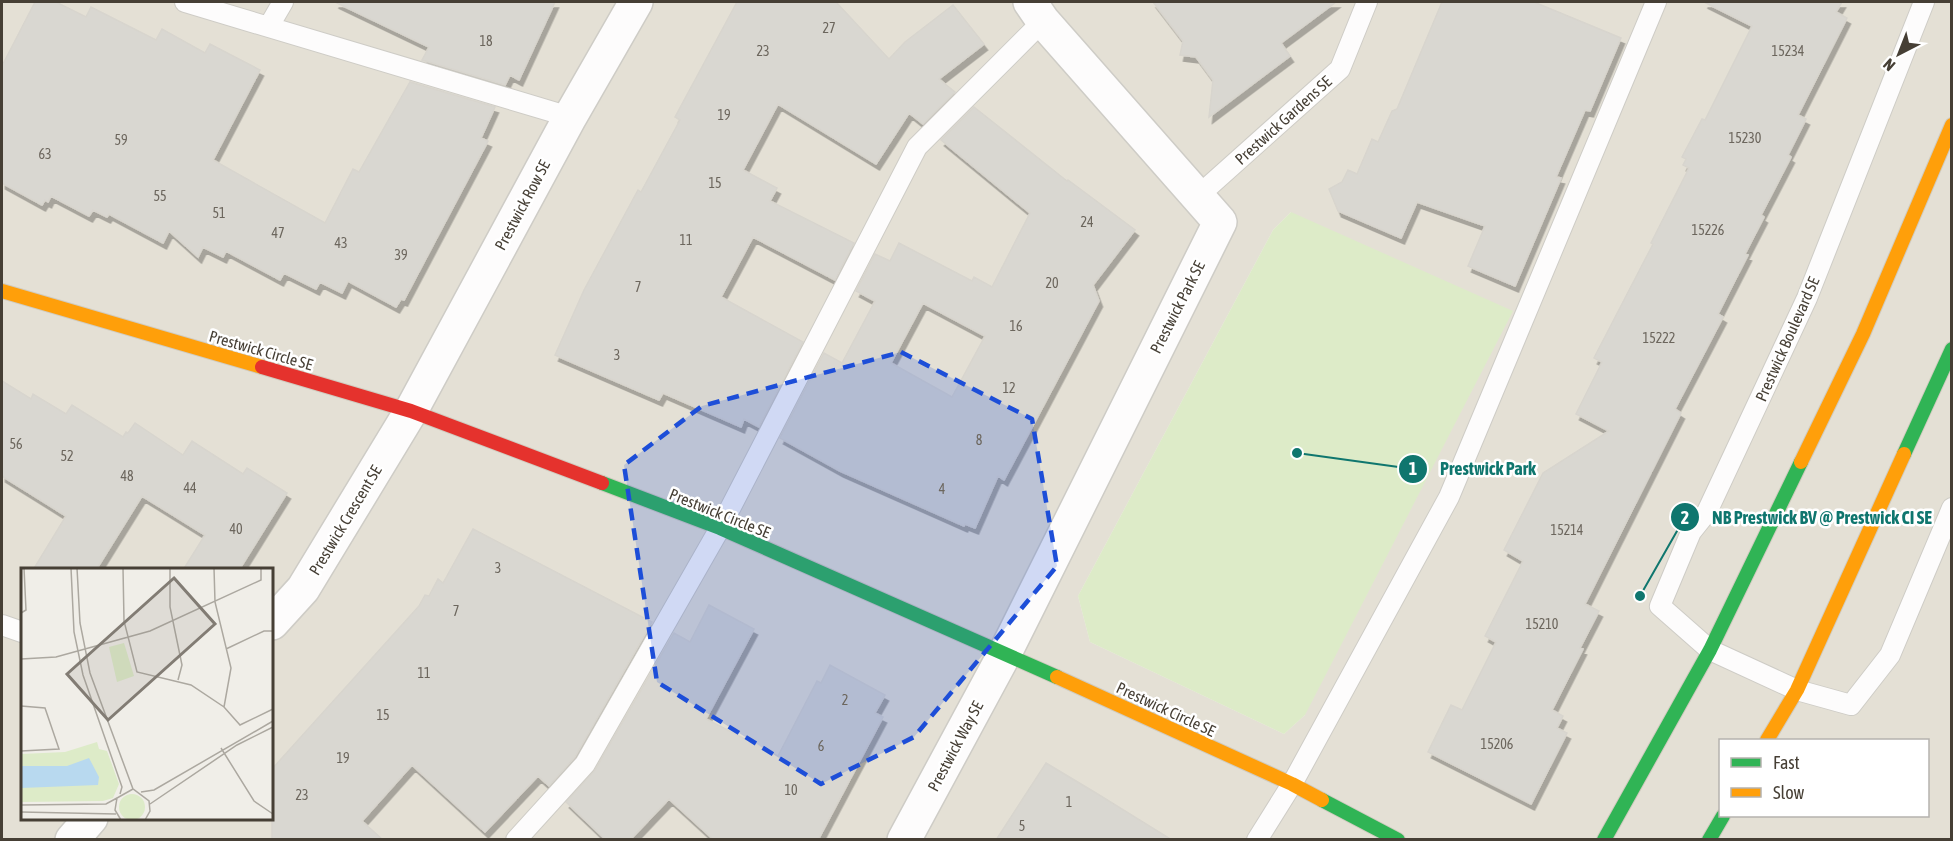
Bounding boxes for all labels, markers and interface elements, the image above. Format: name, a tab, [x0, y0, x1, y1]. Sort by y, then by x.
house number: 27	[822, 20, 836, 36]
north arrow	[1869, 24, 1929, 84]
house number: 18	[479, 33, 493, 49]
house number: 23	[756, 43, 770, 59]
house number: 15234	[1772, 43, 1805, 59]
text: N	[1879, 55, 1898, 75]
street label: Prestwick Gardens SE	[1231, 72, 1335, 168]
house number: 19	[717, 107, 731, 123]
house number: 15230	[1729, 130, 1762, 146]
house number: 59	[114, 132, 128, 148]
house number: 63	[38, 146, 52, 162]
street label: Prestwick Row SE	[491, 157, 553, 253]
house number: 15	[708, 175, 722, 191]
house number: 55	[153, 188, 167, 204]
house number: 51	[212, 205, 226, 221]
house number: 24	[1080, 214, 1094, 230]
house number: 15226	[1692, 222, 1725, 238]
house number: 47	[271, 225, 285, 241]
house number: 11	[679, 232, 693, 248]
house number: 43	[334, 235, 348, 251]
house number: 39	[394, 247, 408, 263]
street label: Prestwick Park SE	[1146, 258, 1208, 356]
street label: Prestwick Boulevard SE	[1751, 274, 1823, 404]
house number: 20	[1045, 275, 1059, 291]
house number: 7	[635, 279, 641, 295]
house number: 16	[1009, 318, 1023, 334]
street label: Prestwick Circle SE	[207, 327, 315, 373]
house number: 15222	[1643, 330, 1675, 346]
house number: 3	[614, 347, 620, 363]
house number: 12	[1002, 380, 1016, 396]
house number: 8	[976, 432, 983, 448]
house number: 56	[9, 436, 23, 452]
house number: 52	[60, 448, 74, 464]
callout: Prestwick Park	[1398, 451, 1548, 487]
text: 1	[1409, 458, 1417, 479]
text: Prestwick Park	[1440, 458, 1537, 479]
street label: Prestwick Crescent SE	[305, 462, 385, 578]
house number: 48	[120, 468, 134, 484]
house number: 44	[183, 480, 197, 496]
house number: 4	[939, 481, 946, 497]
street label: Prestwick Circle SE	[667, 485, 773, 541]
callout: NB Prestwick BV @ Prestwick CI SE	[1670, 499, 1943, 535]
text: 2	[1681, 507, 1689, 528]
text: NB Prestwick BV @ Prestwick CI SE	[1712, 507, 1932, 528]
house number: 40	[229, 521, 243, 537]
house number: 15214	[1551, 522, 1584, 538]
house number: 3	[495, 560, 501, 576]
inset map	[21, 568, 273, 820]
house number: 7	[453, 603, 459, 619]
house number: 15210	[1526, 616, 1559, 632]
house number: 11	[417, 665, 431, 681]
street label: Prestwick Circle SE	[1114, 678, 1218, 740]
house number: 2	[842, 692, 848, 708]
street label: Prestwick Way SE	[924, 698, 987, 795]
house number: 15	[376, 707, 390, 723]
house number: 15206	[1481, 736, 1514, 752]
house number: 6	[818, 738, 825, 754]
legend	[1719, 739, 1929, 817]
house number: 19	[336, 750, 350, 766]
text: Fast	[1773, 752, 1800, 773]
house number: 10	[784, 782, 798, 798]
text: Slow	[1773, 782, 1804, 803]
house number: 23	[295, 787, 309, 803]
house number: 1	[1066, 794, 1072, 810]
house number: 5	[1019, 818, 1025, 834]

